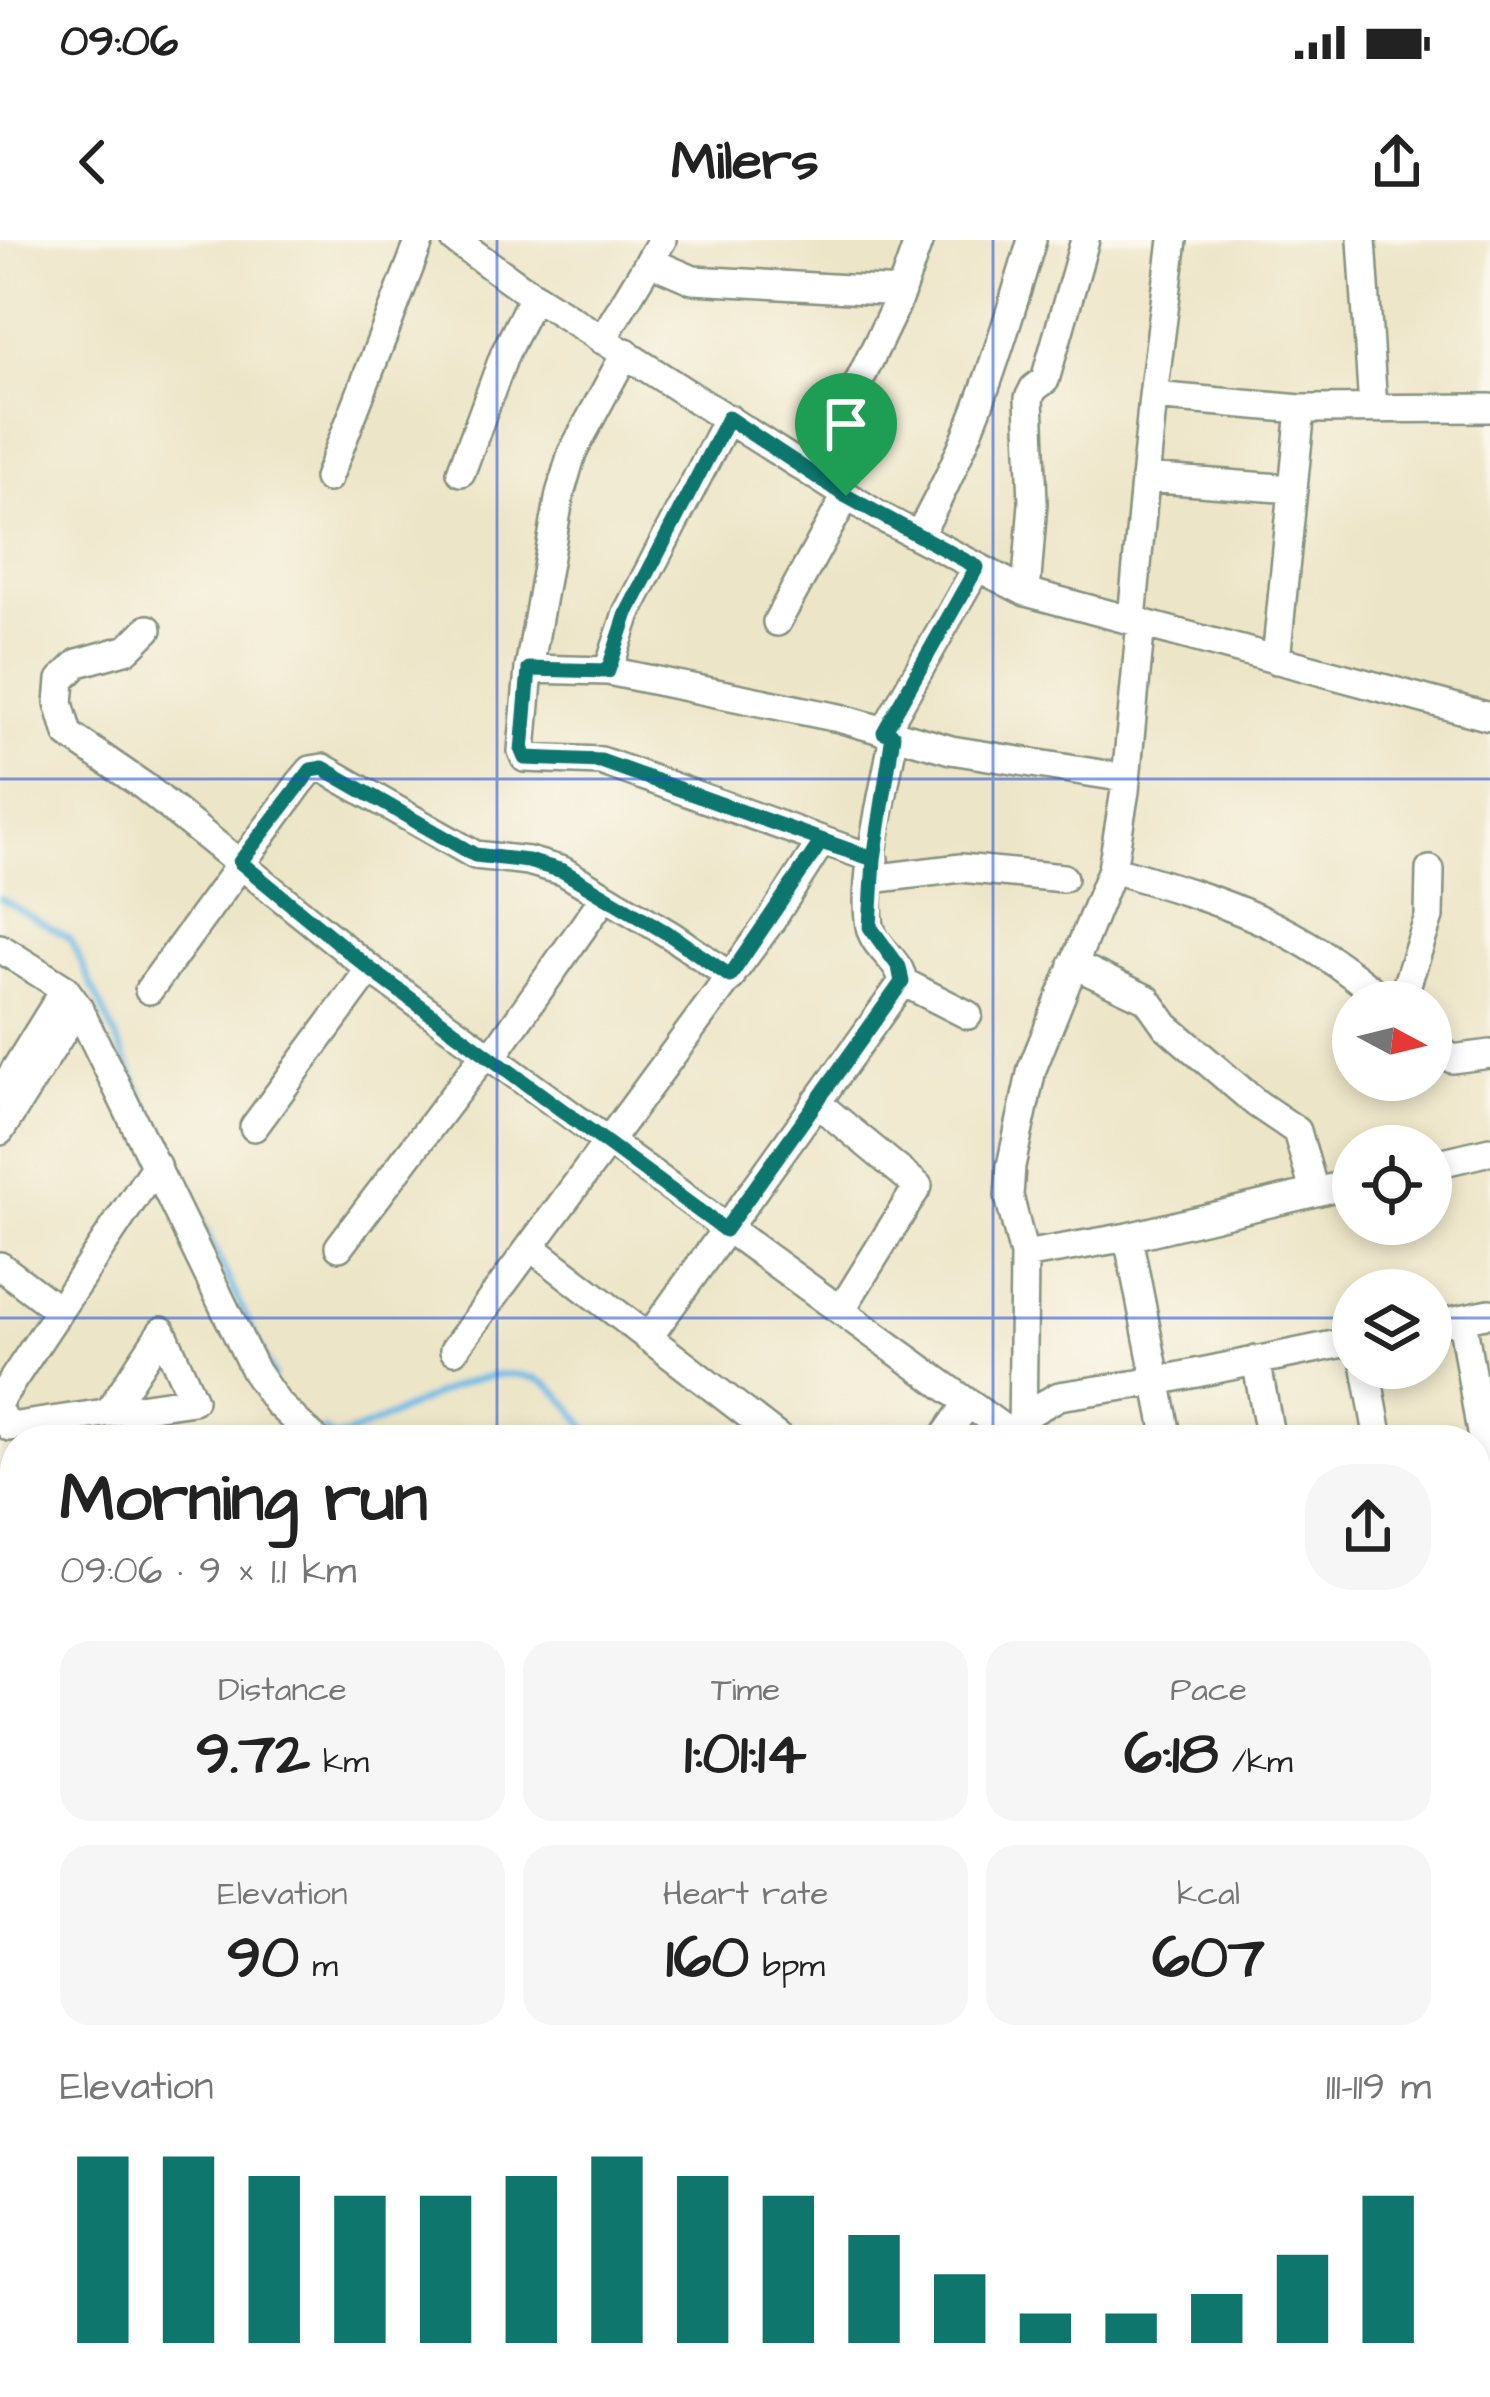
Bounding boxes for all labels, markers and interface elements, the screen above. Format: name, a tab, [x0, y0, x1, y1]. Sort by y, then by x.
text: 09:06	[60, 11, 178, 73]
text: Milers	[671, 125, 819, 200]
icon: back	[60, 129, 126, 195]
icon: share	[1364, 129, 1430, 195]
pin	[795, 373, 897, 496]
icon: arrive	[813, 391, 879, 457]
north arrow	[1332, 981, 1452, 1101]
map controls	[1332, 981, 1452, 1389]
button: locate	[1332, 1125, 1452, 1245]
button: layers	[1332, 1269, 1452, 1389]
text: Morning run	[60, 1454, 428, 1546]
button: share	[1305, 1464, 1431, 1590]
text: 09:06 · 9 × 1.1 km	[60, 1545, 356, 1599]
text: Distance	[218, 1667, 347, 1713]
text: Time	[711, 1667, 780, 1713]
text: Pace	[1170, 1667, 1247, 1713]
text: 9.72	[196, 1713, 310, 1796]
text: 1:01:14	[685, 1713, 806, 1796]
text: 6:18	[1124, 1713, 1219, 1796]
text: km	[310, 1739, 369, 1785]
text: /km	[1219, 1739, 1293, 1785]
text: Elevation	[218, 1871, 347, 1917]
text: Heart rate	[663, 1871, 828, 1917]
text: kcal	[1177, 1871, 1240, 1917]
text: 90	[227, 1917, 299, 2000]
text: 160	[666, 1917, 749, 2000]
text: 607	[1152, 1917, 1265, 2000]
text: m	[299, 1943, 338, 1989]
text: bpm	[749, 1943, 825, 1989]
text: Elevation	[60, 2061, 214, 2115]
text: 111–119 m	[1326, 2061, 1431, 2115]

